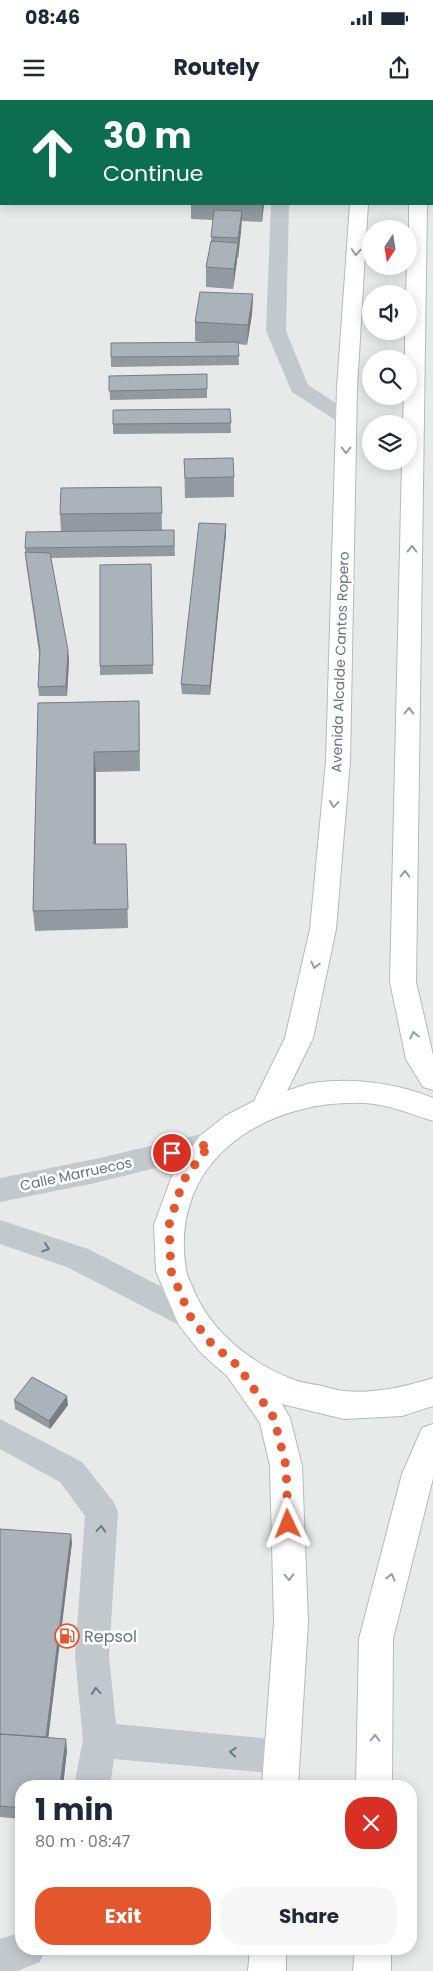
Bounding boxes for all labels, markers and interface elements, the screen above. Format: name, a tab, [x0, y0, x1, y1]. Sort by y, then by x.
text: 08:46	[25, 4, 80, 31]
text: Routely	[173, 52, 260, 83]
icon: menu	[20, 54, 48, 82]
icon: share	[385, 54, 413, 82]
text: 30 m	[103, 111, 191, 160]
icon: ahead	[20, 120, 85, 185]
text: Continue	[103, 158, 203, 189]
north arrow	[362, 220, 418, 275]
map controls	[362, 220, 417, 470]
one-way arrow	[350, 249, 361, 257]
button: sound	[362, 285, 417, 340]
button: search	[362, 350, 417, 405]
button: layers	[362, 415, 417, 470]
one-way arrow	[341, 446, 351, 454]
one-way arrow	[407, 545, 417, 552]
street label: Avenida Alcalde Cantos Ropero	[326, 551, 354, 773]
one-way arrow	[403, 707, 414, 715]
one-way arrow	[329, 801, 340, 809]
one-way arrow	[400, 870, 411, 878]
one-way arrow	[310, 961, 321, 970]
one-way arrow	[410, 1031, 420, 1040]
pin	[151, 1132, 193, 1174]
icon: arrive	[158, 1139, 186, 1167]
street label: Calle Marruecos	[18, 1152, 134, 1196]
one-way arrow	[42, 1242, 50, 1252]
position arrow	[261, 1497, 313, 1549]
one-way arrow	[96, 1525, 107, 1533]
one-way arrow	[284, 1573, 295, 1581]
one-way arrow	[386, 1573, 396, 1582]
fuel station icon: Repsol	[54, 1623, 80, 1649]
place label: Repsol	[84, 1625, 137, 1648]
one-way arrow	[90, 1687, 101, 1695]
one-way arrow	[369, 1733, 380, 1741]
one-way arrow	[229, 1747, 237, 1758]
text: 1 min	[35, 1788, 113, 1831]
button: close	[345, 1797, 397, 1849]
text: 80 m · 08:47	[35, 1830, 130, 1853]
button: Exit	[35, 1887, 211, 1945]
button: Share	[221, 1887, 397, 1945]

